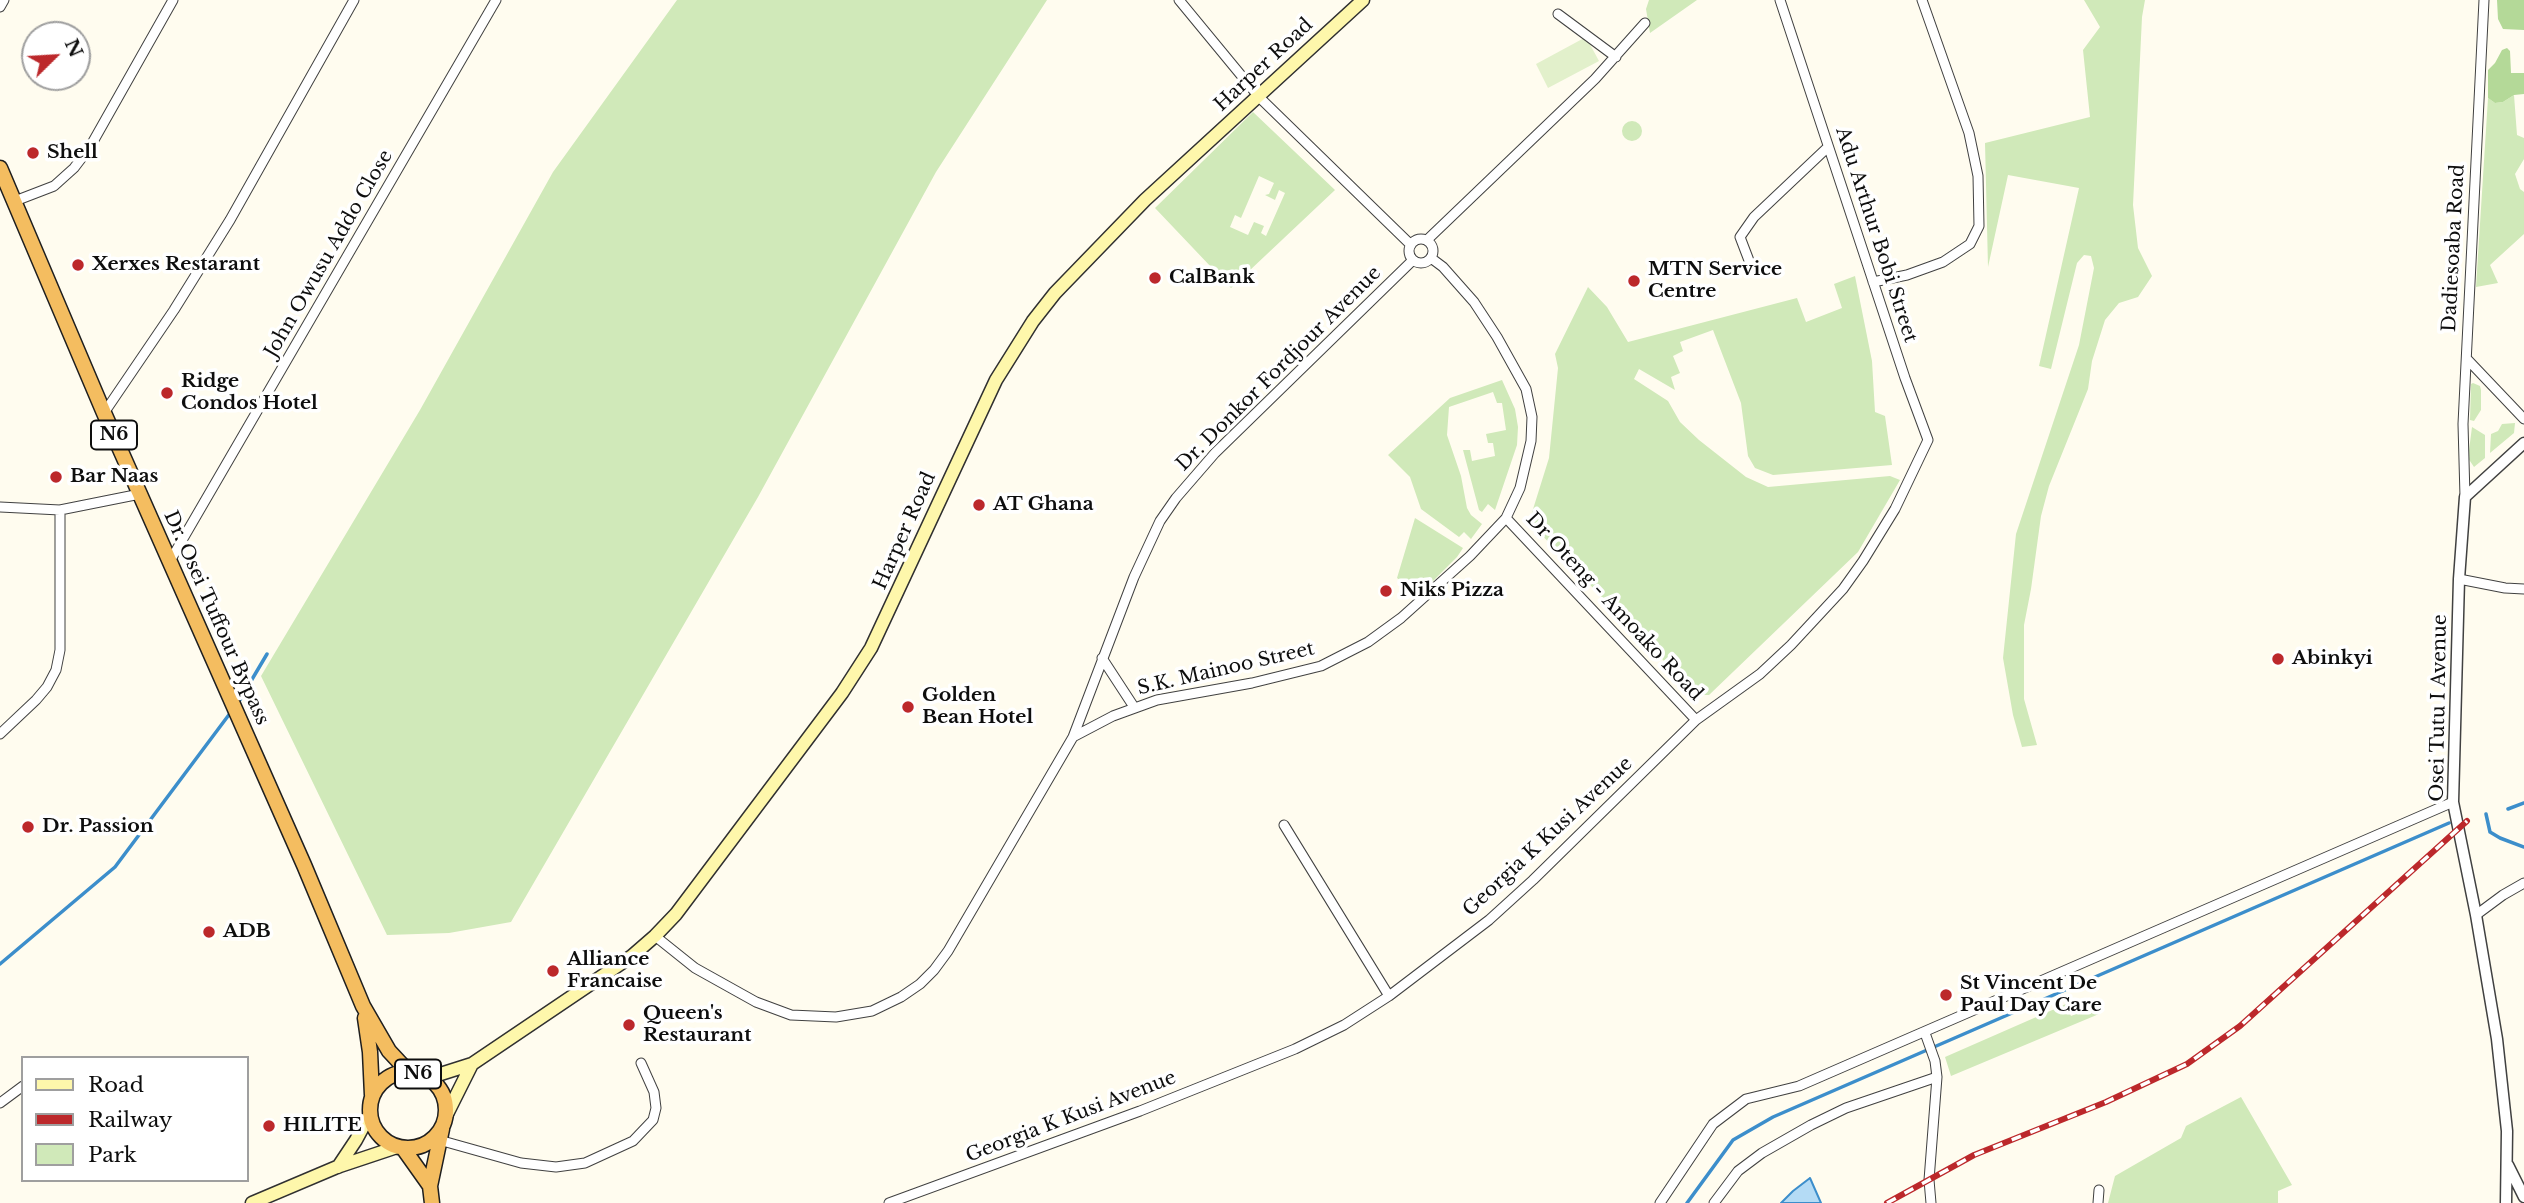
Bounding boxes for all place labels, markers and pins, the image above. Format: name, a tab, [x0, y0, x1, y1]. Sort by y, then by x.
place label: Shell	[47, 142, 98, 164]
marker: Shell	[25, 145, 41, 161]
place label: Xerxes Restarant	[92, 254, 260, 276]
marker: Xerxes Restarant	[70, 257, 86, 273]
place label: MTN Service Centre	[1648, 259, 1782, 303]
place label: CalBank	[1169, 267, 1255, 289]
marker: CalBank	[1147, 270, 1163, 286]
marker: MTN Service Centre	[1626, 273, 1642, 289]
place label: Ridge Condos Hotel	[181, 371, 318, 415]
marker: Ridge Condos Hotel	[159, 385, 175, 401]
place label: Bar Naas	[70, 466, 158, 488]
marker: Bar Naas	[48, 469, 64, 485]
place label: AT Ghana	[993, 494, 1094, 516]
marker: AT Ghana	[971, 497, 987, 513]
place label: Niks Pizza	[1400, 580, 1504, 602]
marker: Niks Pizza	[1378, 583, 1394, 599]
place label: Abinkyi	[2292, 648, 2373, 670]
marker: Abinkyi	[2270, 651, 2286, 667]
place label: Golden Bean Hotel	[922, 685, 1033, 729]
marker: Golden Bean Hotel	[900, 699, 916, 715]
place label: Dr. Passion	[42, 816, 154, 838]
marker: Dr. Passion	[20, 819, 36, 835]
place label: ADB	[223, 921, 271, 943]
marker: ADB	[201, 924, 217, 940]
place label: Alliance Francaise	[567, 949, 663, 993]
marker: Alliance Francaise	[545, 963, 561, 979]
place label: St Vincent De Paul Day Care	[1960, 973, 2102, 1017]
marker: St Vincent De Paul Day Care	[1938, 987, 1954, 1003]
place label: Queen's Restaurant	[643, 1003, 751, 1047]
marker: Queen's Restaurant	[621, 1017, 637, 1033]
place label: HILITE	[283, 1115, 362, 1137]
marker: HILITE	[261, 1118, 277, 1134]

